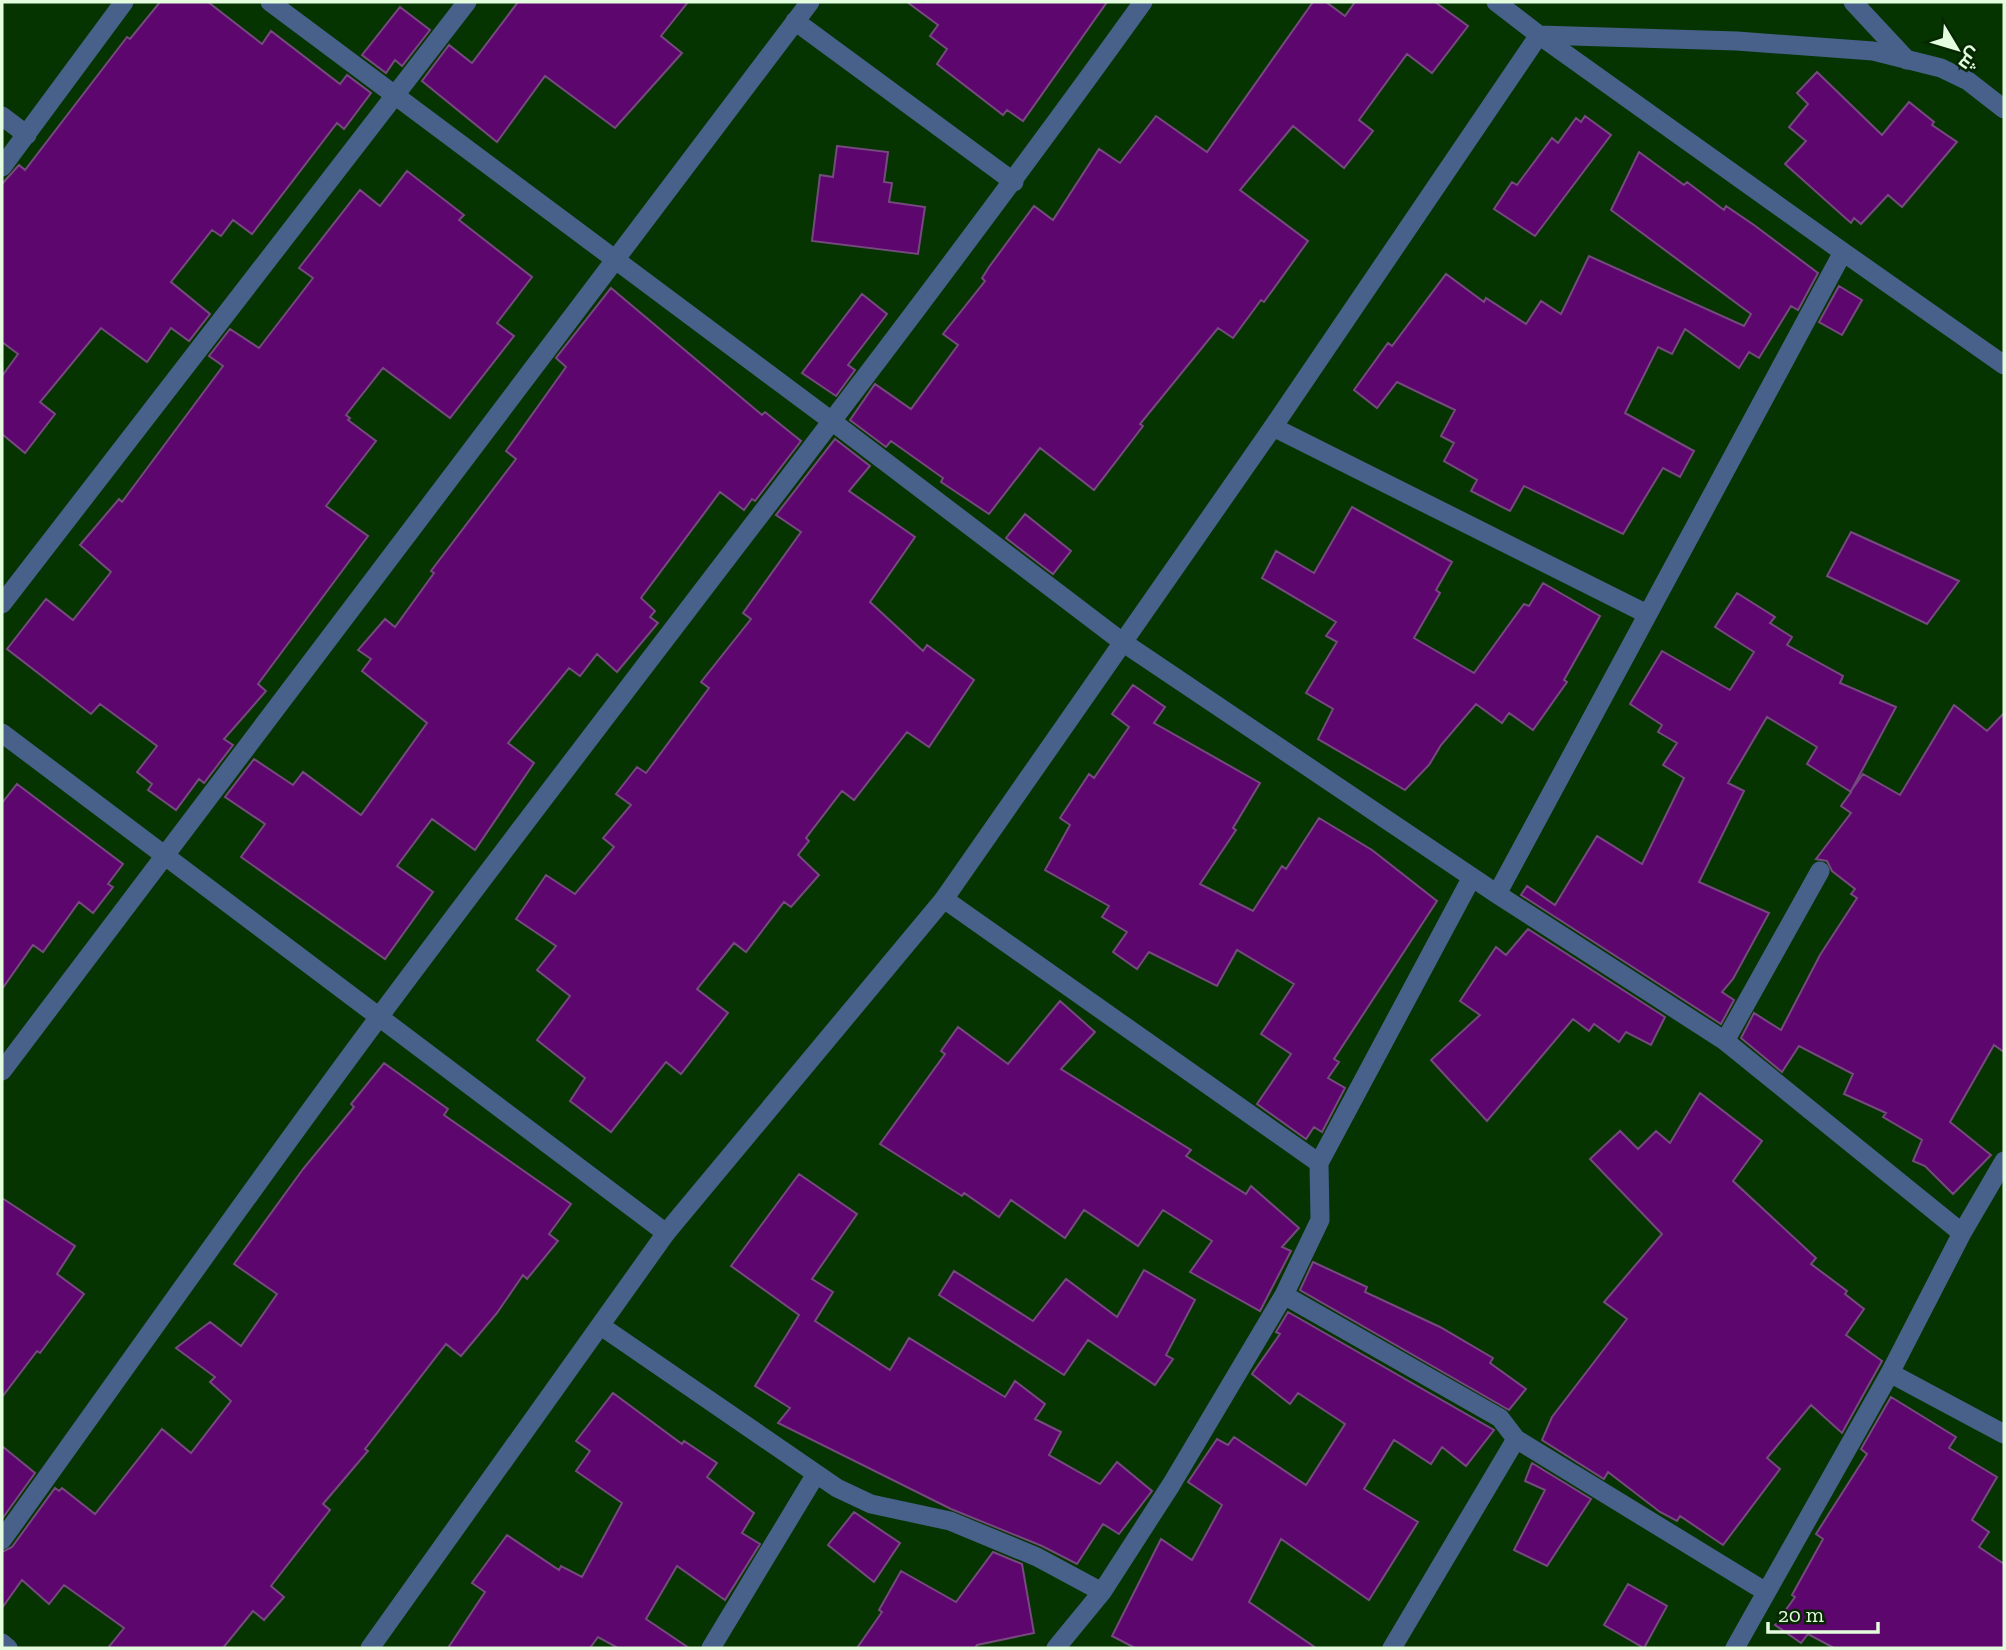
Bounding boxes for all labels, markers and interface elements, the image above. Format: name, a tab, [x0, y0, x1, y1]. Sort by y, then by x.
north arrow	[1922, 14, 1992, 84]
text: ش	[1953, 42, 1987, 76]
scale bar	[1768, 1590, 1878, 1634]
text: 20 m	[1778, 1602, 1824, 1627]

